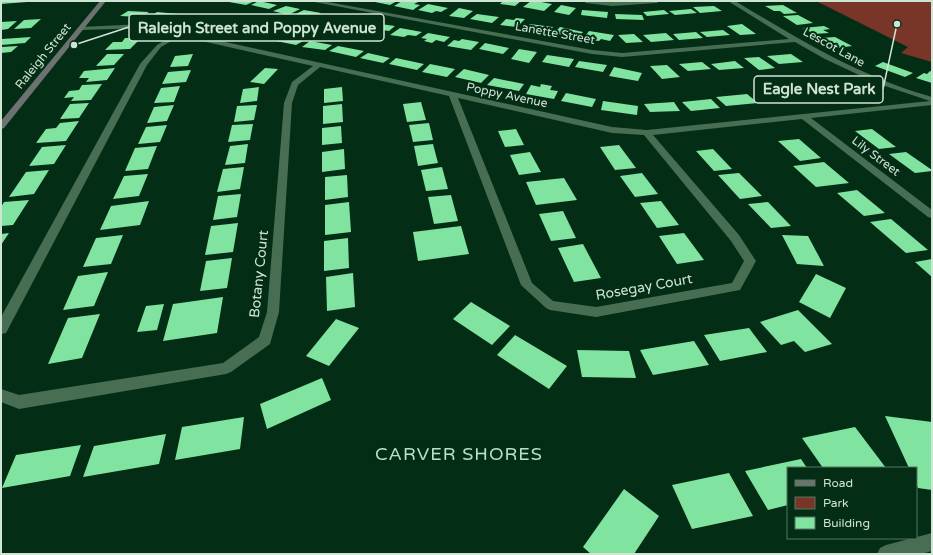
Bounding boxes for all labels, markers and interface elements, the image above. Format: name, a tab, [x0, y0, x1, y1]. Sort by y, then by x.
callout: Raleigh Street and Poppy Avenue	[129, 14, 384, 41]
text: Raleigh Street and Poppy Avenue	[138, 19, 377, 38]
street label: Lanette Street	[514, 19, 597, 47]
street label: Raleigh Street	[12, 20, 74, 92]
street label: Lescot Lane	[801, 24, 868, 70]
callout: Eagle Nest Park	[754, 76, 883, 103]
street label: Poppy Avenue	[465, 80, 549, 110]
text: Eagle Nest Park	[763, 80, 875, 99]
street label: Lily Street	[849, 133, 903, 179]
street label: Botany Court	[246, 229, 272, 319]
street label: Rosegay Court	[594, 270, 694, 304]
district label: CARVER SHORES	[375, 443, 543, 465]
legend	[787, 467, 917, 539]
text: Road	[823, 476, 853, 490]
text: Park	[823, 496, 849, 510]
text: Building	[823, 516, 870, 530]

